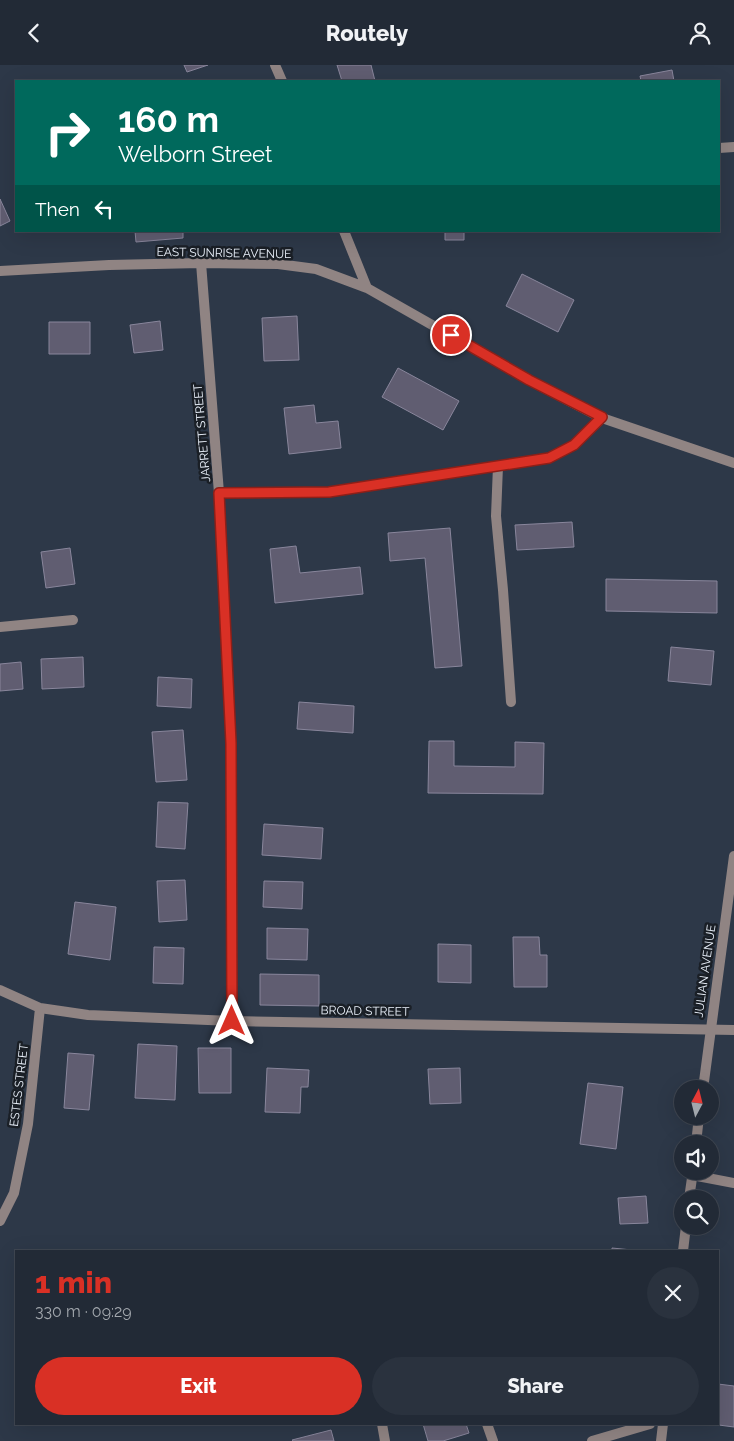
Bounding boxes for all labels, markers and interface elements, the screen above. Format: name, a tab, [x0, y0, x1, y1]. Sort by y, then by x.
icon: back	[20, 19, 48, 47]
icon: person	[686, 19, 714, 47]
text: Routely	[326, 20, 408, 46]
text: 160 m	[118, 99, 219, 140]
icon: right	[35, 100, 100, 165]
text: Welborn Street	[118, 141, 272, 167]
icon: left	[90, 195, 118, 223]
text: Then	[35, 198, 80, 220]
street label: EAST SUNRISE AVENUE	[156, 245, 292, 261]
pin	[430, 314, 472, 356]
icon: arrive	[437, 321, 465, 349]
street label: JARRETT STREET	[191, 383, 213, 483]
street label: JULIAN AVENUE	[692, 924, 718, 1018]
position arrow	[205, 994, 257, 1046]
street label: BROAD STREET	[321, 1003, 410, 1019]
street label: ESTES STREET	[7, 1042, 31, 1127]
north arrow	[674, 1080, 719, 1125]
map controls	[674, 1080, 719, 1235]
button: sound	[674, 1135, 719, 1180]
button: search	[674, 1190, 719, 1235]
text: 1 min	[35, 1265, 112, 1300]
button: close	[647, 1267, 699, 1319]
text: 330 m · 09:29	[35, 1302, 132, 1321]
button: Exit	[35, 1357, 362, 1415]
button: Share	[372, 1357, 699, 1415]

